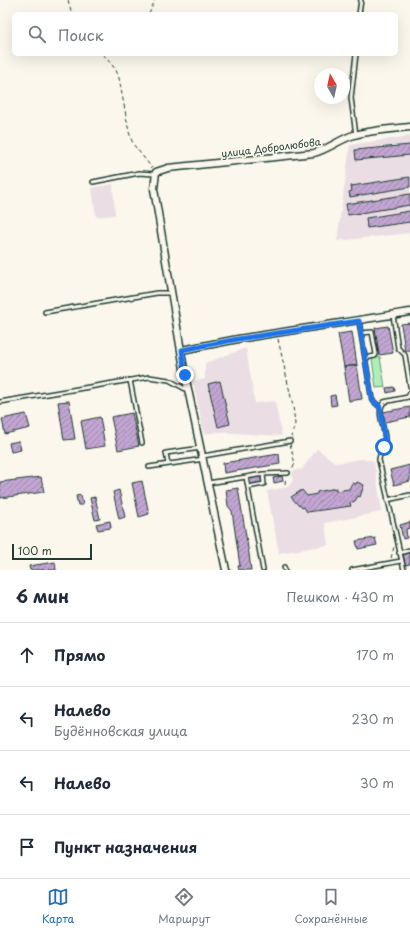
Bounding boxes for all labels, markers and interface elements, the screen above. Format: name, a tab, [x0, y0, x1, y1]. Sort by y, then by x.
search box	[12, 12, 398, 56]
icon: search	[26, 23, 48, 45]
text: Поиск	[58, 23, 104, 46]
north arrow	[314, 68, 350, 104]
street label: улица Добролюбова	[220, 133, 322, 161]
route end	[176, 366, 194, 384]
route start	[375, 438, 393, 456]
scale bar	[12, 542, 92, 561]
text: 100 m	[18, 542, 52, 559]
text: 6 мин	[16, 583, 69, 609]
text: Пешком · 430 m	[286, 587, 394, 606]
text: Прямо	[54, 643, 105, 666]
icon: ahead	[16, 644, 38, 666]
text: 170 m	[356, 645, 394, 664]
text: Налево	[54, 698, 111, 721]
icon: left	[16, 708, 38, 730]
text: 230 m	[352, 709, 394, 728]
text: Будённовская улица	[54, 721, 187, 740]
text: Налево	[54, 771, 111, 794]
icon: left	[16, 772, 38, 794]
text: 30 m	[360, 773, 394, 792]
text: Пункт назначения	[54, 835, 197, 858]
icon: arrive	[16, 836, 38, 858]
tab: Карта	[42, 886, 74, 927]
tab: Маршрут	[158, 886, 210, 927]
tab: Сохранённые	[294, 886, 368, 927]

